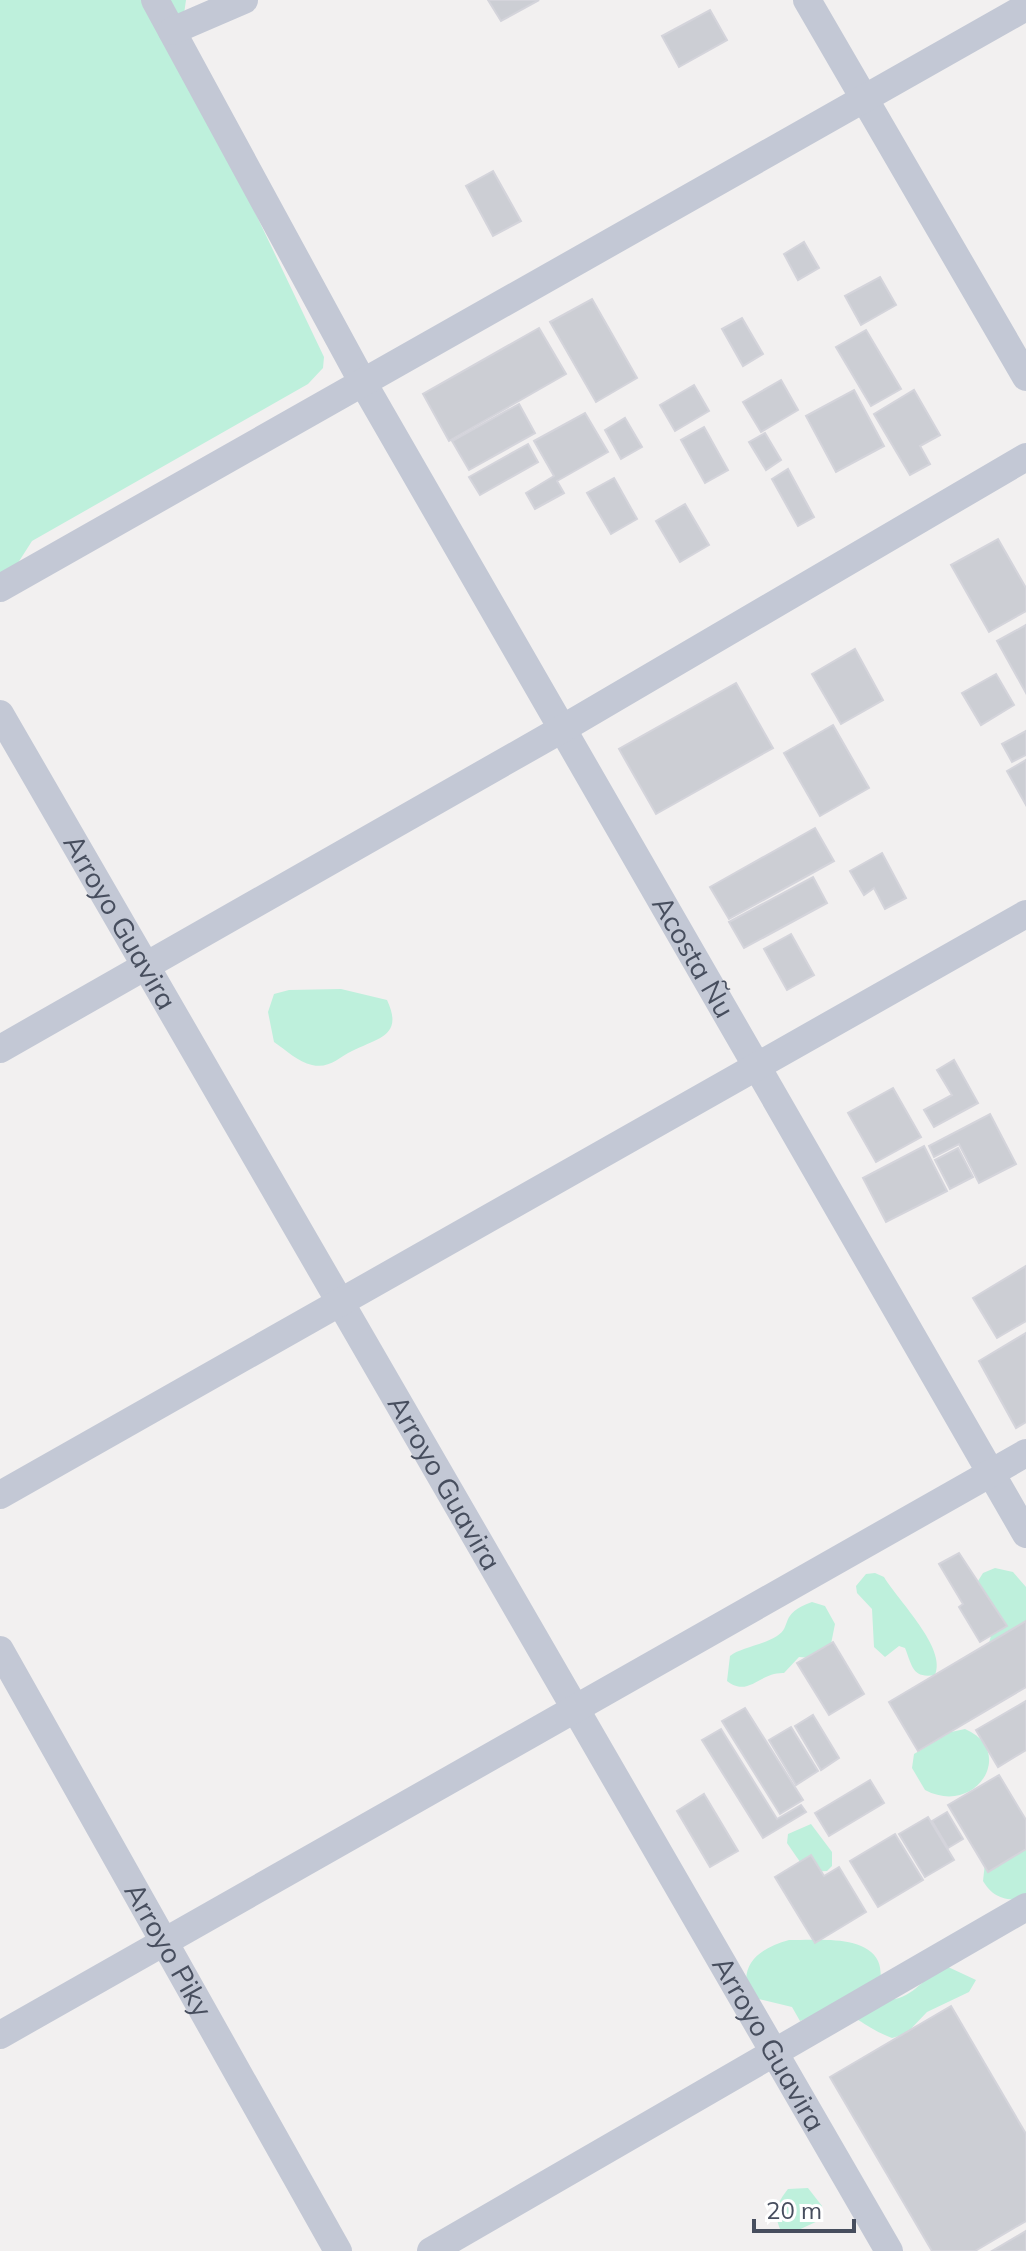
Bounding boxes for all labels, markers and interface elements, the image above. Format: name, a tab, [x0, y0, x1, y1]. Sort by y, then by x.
street label: Arroyo Guavira	[56, 828, 185, 1015]
street label: Acosta Ñu	[645, 889, 743, 1024]
street label: Arroyo Guavira	[381, 1389, 509, 1576]
street label: Arroyo Piky	[117, 1876, 221, 2023]
street label: Arroyo Guavira	[705, 1950, 834, 2137]
scale bar	[754, 2183, 854, 2233]
text: 20 m	[766, 2195, 822, 2225]

